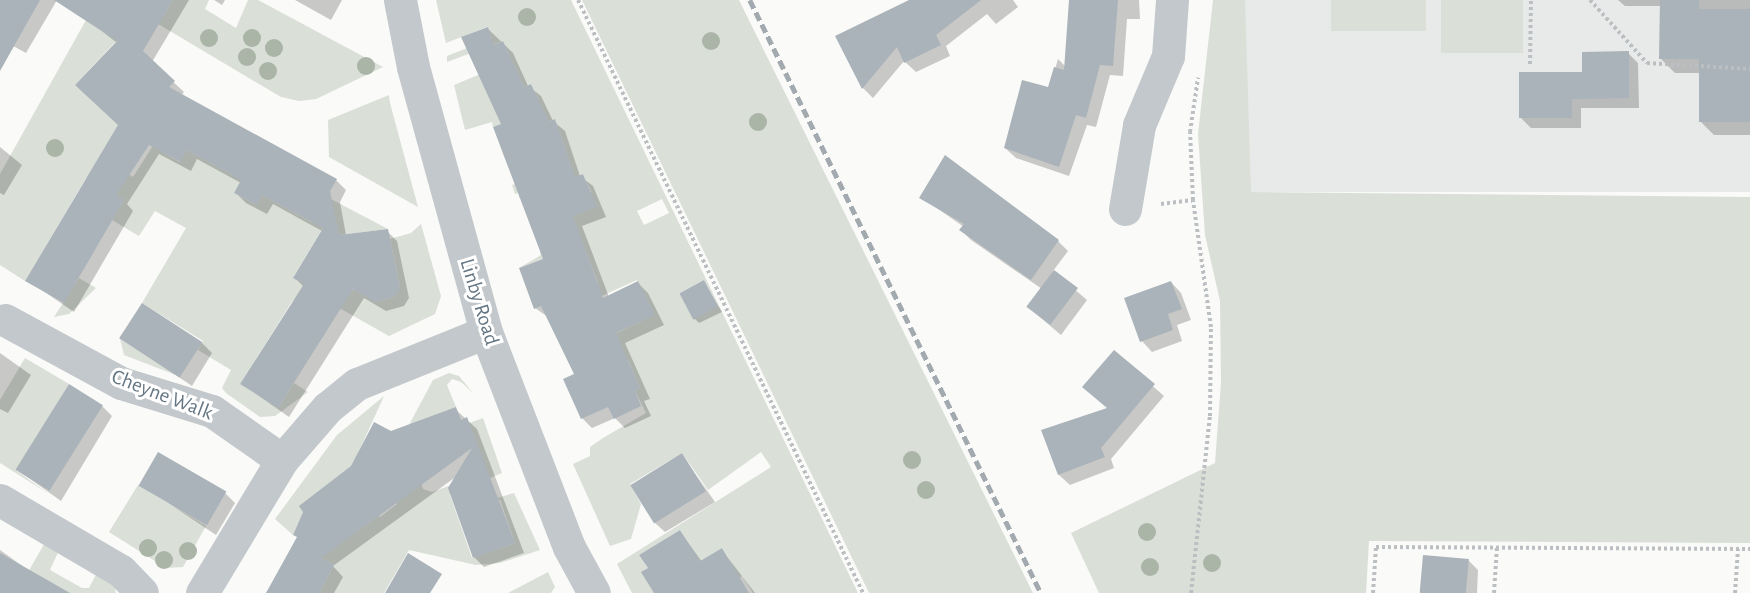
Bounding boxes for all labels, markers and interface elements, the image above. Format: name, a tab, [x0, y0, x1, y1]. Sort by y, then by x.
street label: Linby Road	[454, 256, 504, 348]
street label: Cheyne Walk	[108, 364, 216, 426]

